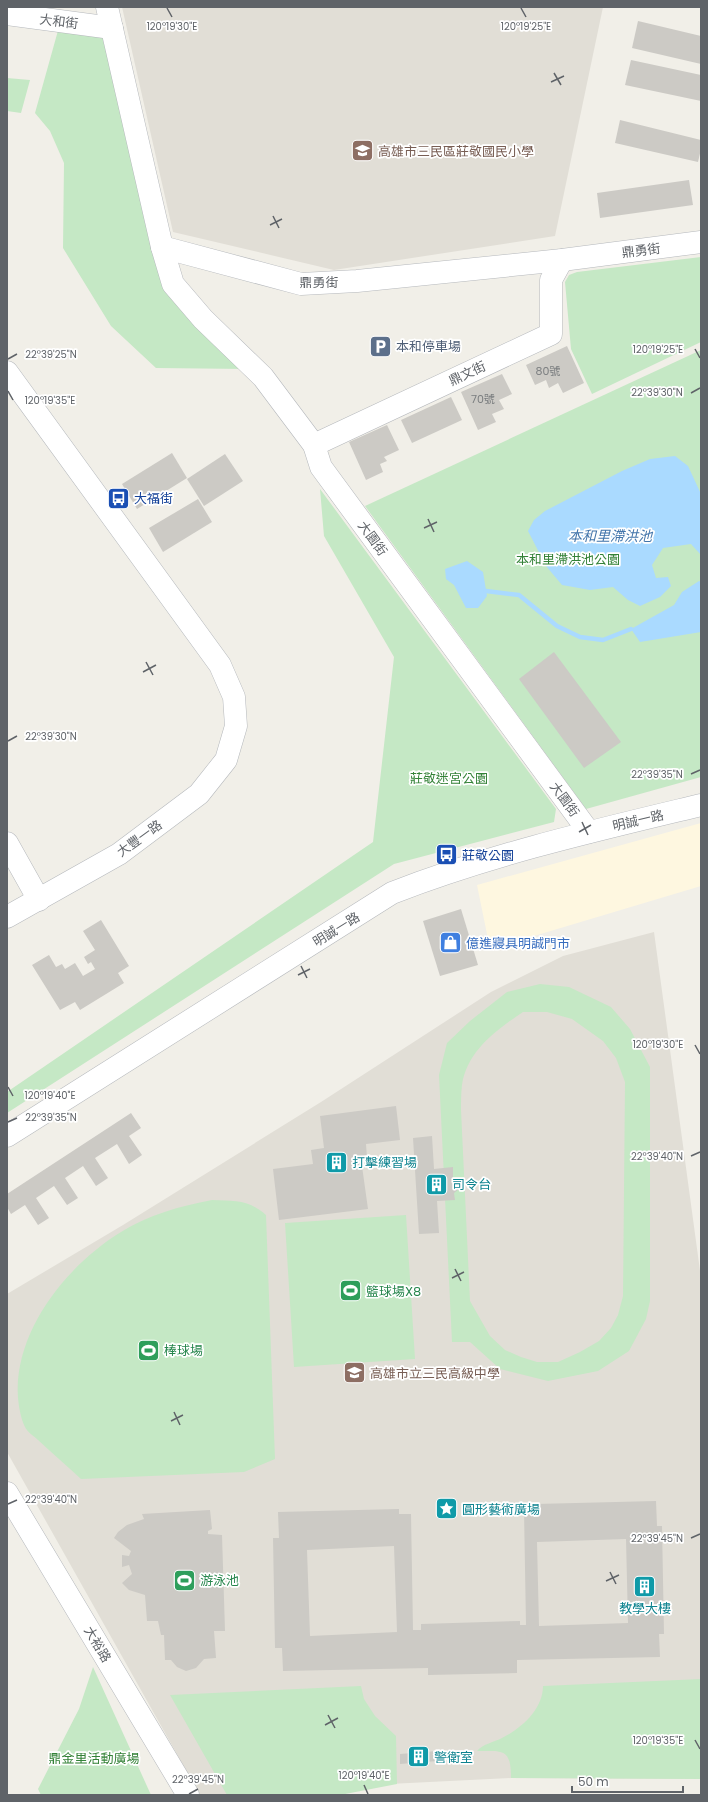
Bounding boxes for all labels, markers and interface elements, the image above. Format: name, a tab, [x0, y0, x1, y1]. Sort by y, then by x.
street label: 大和街	[38, 10, 79, 33]
text: 120°19'30"E	[147, 19, 197, 34]
text: 120°19'25"E	[501, 19, 551, 34]
school or university icon: 高雄市三民區莊敬國民小學	[350, 138, 376, 164]
place label: 高雄市三民區莊敬國民小學	[378, 142, 534, 161]
street label: 鼎勇街	[621, 239, 662, 262]
street label: 鼎勇街	[299, 273, 339, 292]
parking icon: 本和停車場	[368, 333, 394, 359]
place label: 本和停車場	[396, 337, 461, 356]
text: 120°19'25"E	[633, 342, 683, 357]
text: 22°39'25"N	[25, 347, 77, 362]
street label: 鼎文街	[446, 357, 489, 390]
house number: 80號	[536, 363, 560, 379]
text: 22°39'30"N	[631, 385, 683, 400]
house number: 70號	[471, 391, 495, 407]
text: 120°19'35"E	[25, 393, 75, 408]
bus stop icon: 大福街	[106, 485, 132, 511]
place label: 大福街	[134, 489, 173, 508]
street label: 大園街	[353, 517, 392, 560]
water label: 本和里滯洪池	[568, 526, 654, 546]
park label: 本和里滯洪池公園	[516, 550, 620, 569]
text: 22°39'30"N	[25, 729, 77, 744]
text: 22°39'35"N	[631, 767, 683, 782]
park label: 莊敬迷宮公園	[410, 769, 488, 788]
street label: 大園街	[545, 778, 584, 821]
street label: 明誠一路	[611, 805, 666, 836]
street label: 大豐一路	[113, 815, 166, 861]
bus stop icon: 莊敬公園	[433, 842, 459, 868]
place label: 莊敬公園	[462, 846, 514, 865]
street label: 明誠一路	[309, 908, 363, 951]
shop icon: 億進寢具明誠門市	[438, 930, 464, 956]
place label: 億進寢具明誠門市	[466, 934, 570, 953]
text: 120°19'30"E	[633, 1037, 683, 1052]
text: 120°19'40"E	[24, 1088, 76, 1103]
text: 22°39'35"N	[25, 1110, 77, 1125]
building icon: 打擊練習場	[324, 1149, 350, 1175]
text: 22°39'40"N	[631, 1149, 683, 1164]
place label: 打擊練習場	[352, 1153, 417, 1172]
building icon: 司令台	[424, 1171, 450, 1197]
place label: 司令台	[452, 1175, 491, 1194]
sports icon: 籃球場X8	[337, 1278, 363, 1304]
place label: 籃球場X8	[366, 1282, 421, 1301]
sports icon: 棒球場	[135, 1337, 161, 1363]
place label: 棒球場	[164, 1341, 203, 1360]
school or university icon: 高雄市立三民高級中學	[341, 1360, 367, 1386]
place label: 高雄市立三民高級中學	[370, 1364, 500, 1383]
text: 22°39'40"N	[25, 1492, 77, 1507]
place icon: 圓形藝術廣場	[434, 1496, 460, 1522]
place label: 圓形藝術廣場	[462, 1500, 540, 1519]
text: 22°39'45"N	[631, 1531, 683, 1546]
sports icon: 游泳池	[172, 1567, 198, 1593]
place label: 游泳池	[200, 1571, 239, 1590]
building icon: 教學大樓	[632, 1573, 658, 1599]
place label: 教學大樓	[619, 1599, 671, 1618]
street label: 大裕路	[79, 1623, 116, 1666]
text: 120°19'35"E	[633, 1733, 683, 1748]
building icon: 警衛室	[406, 1744, 432, 1770]
place label: 警衛室	[434, 1748, 473, 1767]
park label: 鼎金里活動廣場	[48, 1749, 140, 1768]
text: 120°19'40"E	[338, 1768, 390, 1783]
scale bar	[572, 1768, 683, 1794]
text: 22°39'45"N	[172, 1772, 224, 1787]
text: 50 m	[578, 1773, 609, 1790]

